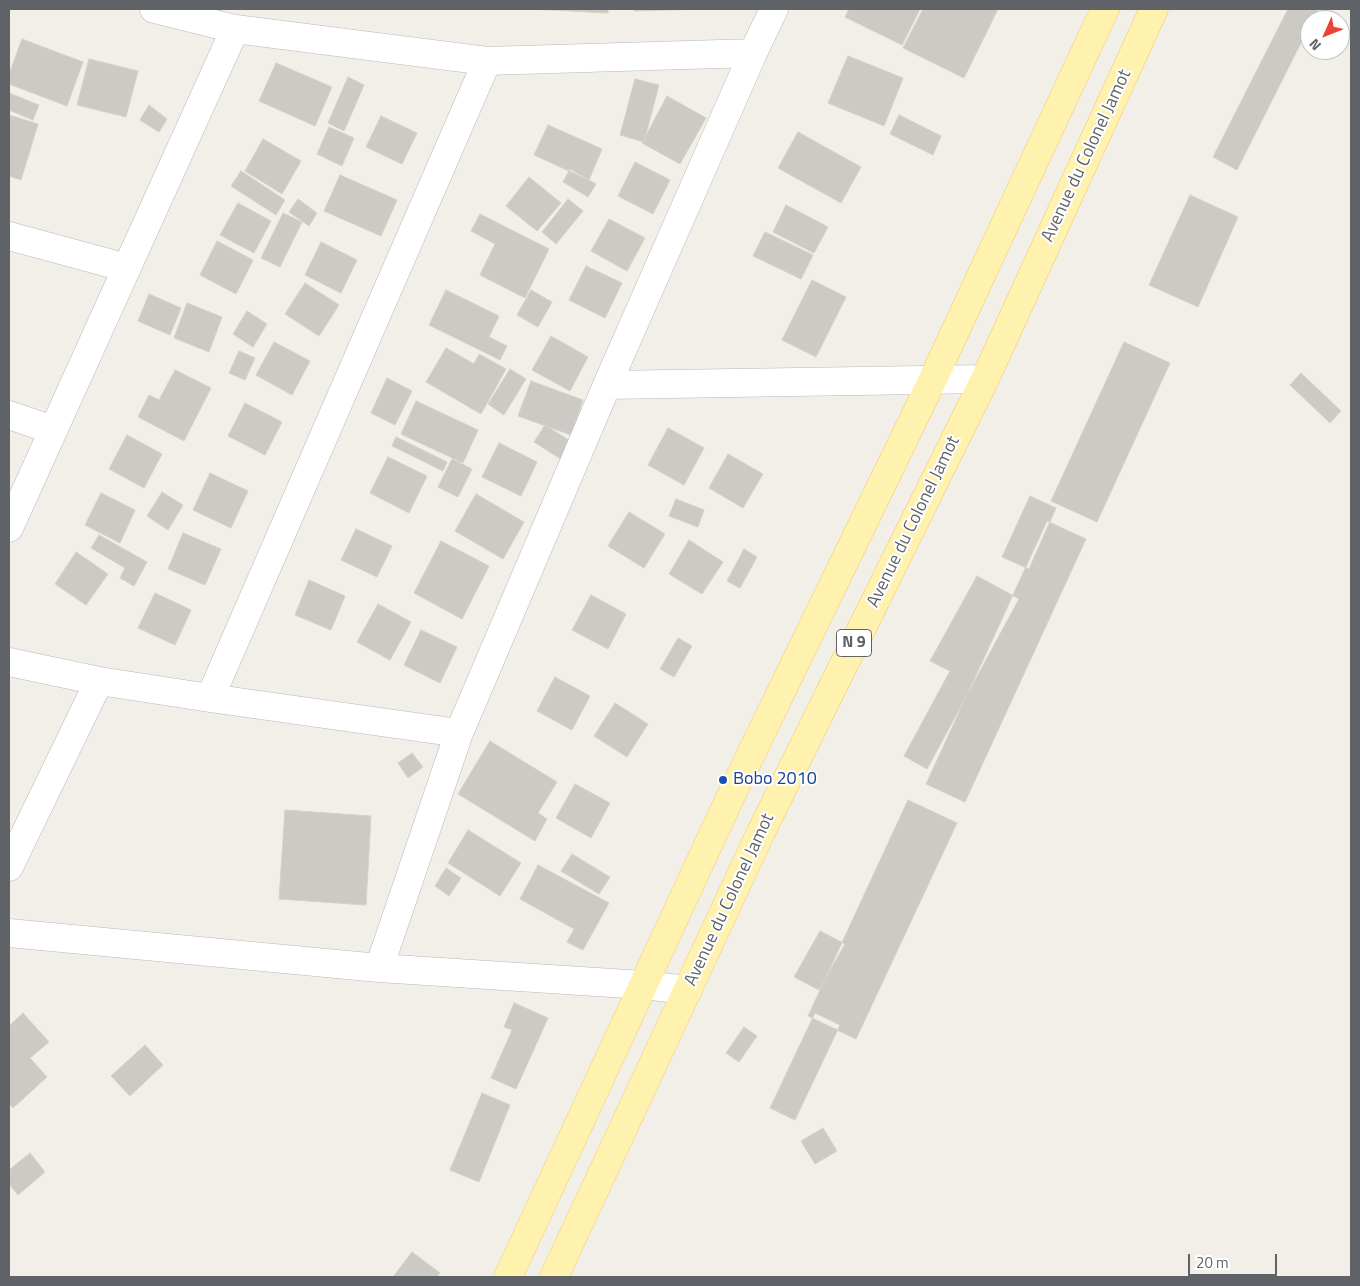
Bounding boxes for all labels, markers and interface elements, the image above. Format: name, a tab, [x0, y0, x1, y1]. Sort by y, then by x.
north arrow	[1300, 10, 1350, 60]
text: N	[1304, 34, 1325, 56]
street label: Avenue du Colonel Jamot	[1037, 66, 1137, 246]
street label: Avenue du Colonel Jamot	[863, 433, 965, 611]
road number: N 9	[836, 630, 872, 656]
place label: Bobo 2010	[733, 769, 817, 791]
marker: Bobo 2010	[717, 774, 729, 786]
street label: Avenue du Colonel Jamot	[680, 810, 780, 990]
scale bar	[1190, 1244, 1279, 1276]
text: 20 m	[1196, 1251, 1229, 1274]

